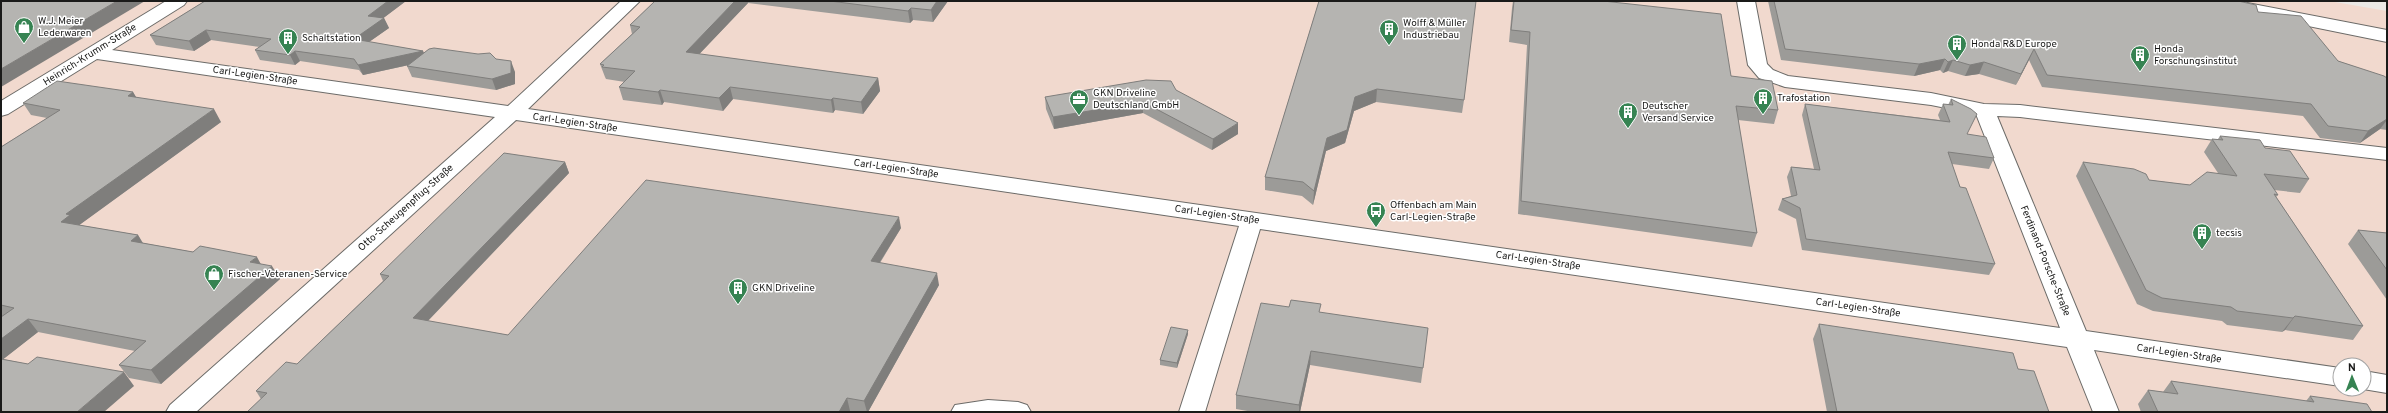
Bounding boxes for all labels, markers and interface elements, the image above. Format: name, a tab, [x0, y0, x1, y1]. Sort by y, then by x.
place label: W.J. Meier Lederwaren	[38, 15, 91, 40]
shop icon: W.J. Meier Lederwaren	[13, 16, 35, 44]
place label: Wolff & Müller Industriebau	[1403, 17, 1466, 42]
building icon: Wolff & Müller Industriebau	[1378, 18, 1400, 46]
street label: Heinrich-Krumm-Straße	[41, 21, 139, 89]
building icon: Schaltstation	[277, 27, 299, 55]
place label: Schaltstation	[302, 32, 361, 45]
building icon: Honda R&D Europe	[1946, 33, 1968, 61]
place label: Honda R&D Europe	[1971, 38, 2057, 51]
place label: Honda Forschungsinstitut	[2154, 43, 2237, 68]
building icon: Honda Forschungsinstitut	[2129, 44, 2151, 72]
street label: Carl-Legien-Straße	[212, 64, 298, 88]
place label: GKN Driveline Deutschland GmbH	[1093, 87, 1179, 112]
building icon: Trafostation	[1752, 87, 1774, 115]
office icon: GKN Driveline Deutschland GmbH	[1068, 88, 1090, 116]
place label: Trafostation	[1777, 92, 1830, 105]
place label: Deutscher Versand Service	[1642, 100, 1714, 125]
building icon: Deutscher Versand Service	[1617, 101, 1639, 129]
street label: Carl-Legien-Straße	[532, 111, 618, 135]
street label: Carl-Legien-Straße	[853, 157, 939, 181]
street label: Otto-Scheugenpflug-Straße	[356, 162, 456, 254]
place label: Offenbach am Main Carl-Legien-Straße	[1390, 199, 1477, 224]
bus stop icon: Offenbach am Main Carl-Legien-Straße	[1365, 200, 1387, 228]
street label: Carl-Legien-Straße	[1174, 203, 1260, 227]
street label: Ferdinand-Porsche-Straße	[2017, 204, 2073, 318]
building icon: tecsis	[2191, 222, 2213, 250]
place label: tecsis	[2216, 227, 2242, 240]
street label: Carl-Legien-Straße	[1495, 249, 1581, 273]
shop icon: Fischer-Veteranen-Service	[203, 263, 225, 291]
place label: Fischer-Veteranen-Service	[228, 268, 347, 281]
building icon: GKN Driveline	[727, 277, 749, 305]
place label: GKN Driveline	[752, 282, 815, 295]
street label: Carl-Legien-Straße	[1815, 296, 1901, 320]
street label: Carl-Legien-Straße	[2136, 342, 2222, 366]
north arrow	[2332, 357, 2372, 397]
text: N	[2348, 361, 2356, 375]

